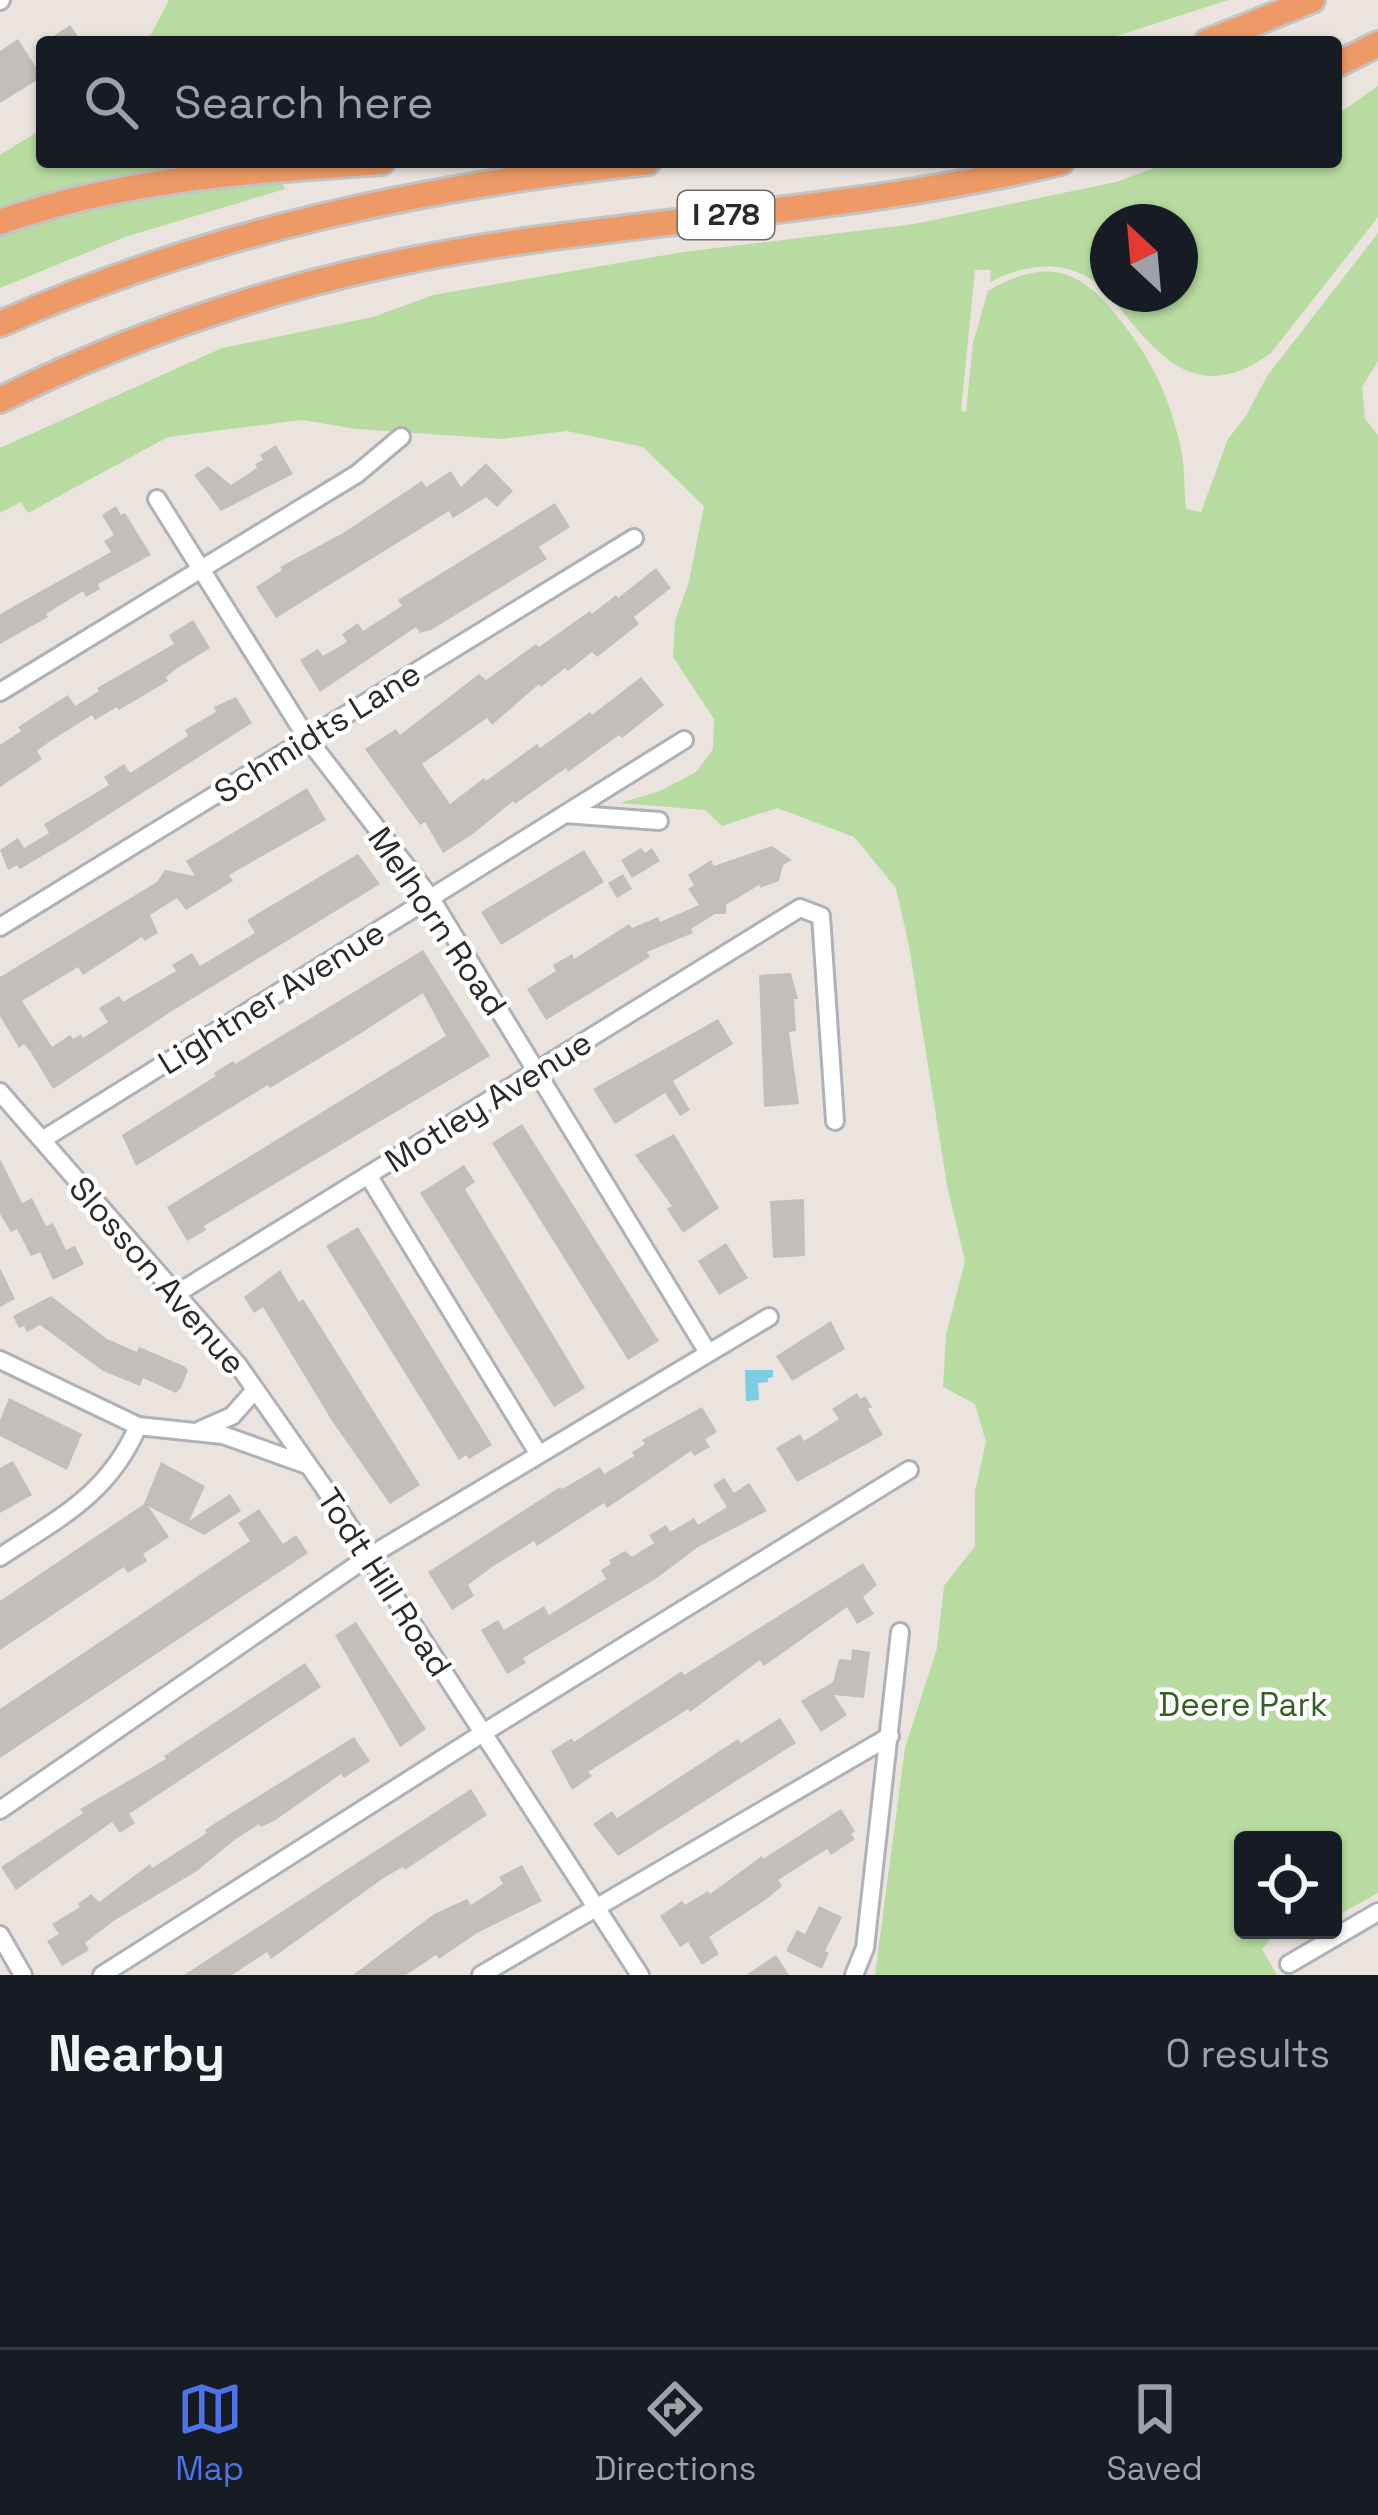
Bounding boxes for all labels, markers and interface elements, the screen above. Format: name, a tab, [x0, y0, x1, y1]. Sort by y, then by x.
search box	[36, 36, 1342, 168]
icon: search	[78, 69, 144, 135]
text: Search here	[174, 74, 433, 131]
road number: I 278	[678, 191, 774, 239]
north arrow	[1090, 204, 1198, 312]
street label: Schmidts Lane	[206, 653, 429, 813]
street label: Melhorn Road	[359, 819, 516, 1024]
street label: Lightner Avenue	[151, 911, 392, 1084]
street label: Motley Avenue	[377, 1022, 600, 1182]
street label: Slosson Avenue	[60, 1168, 255, 1383]
street label: Todt Hill Road	[308, 1480, 461, 1685]
park label: Deere Park	[1158, 1684, 1328, 1726]
map controls	[1234, 1831, 1342, 1939]
button: locate	[1234, 1831, 1342, 1939]
text: Nearby	[48, 2021, 225, 2086]
text: 0 results	[1165, 2029, 1330, 2078]
tab: Map	[175, 2376, 244, 2490]
tab: Directions	[594, 2376, 756, 2490]
tab: Saved	[1107, 2376, 1203, 2490]

